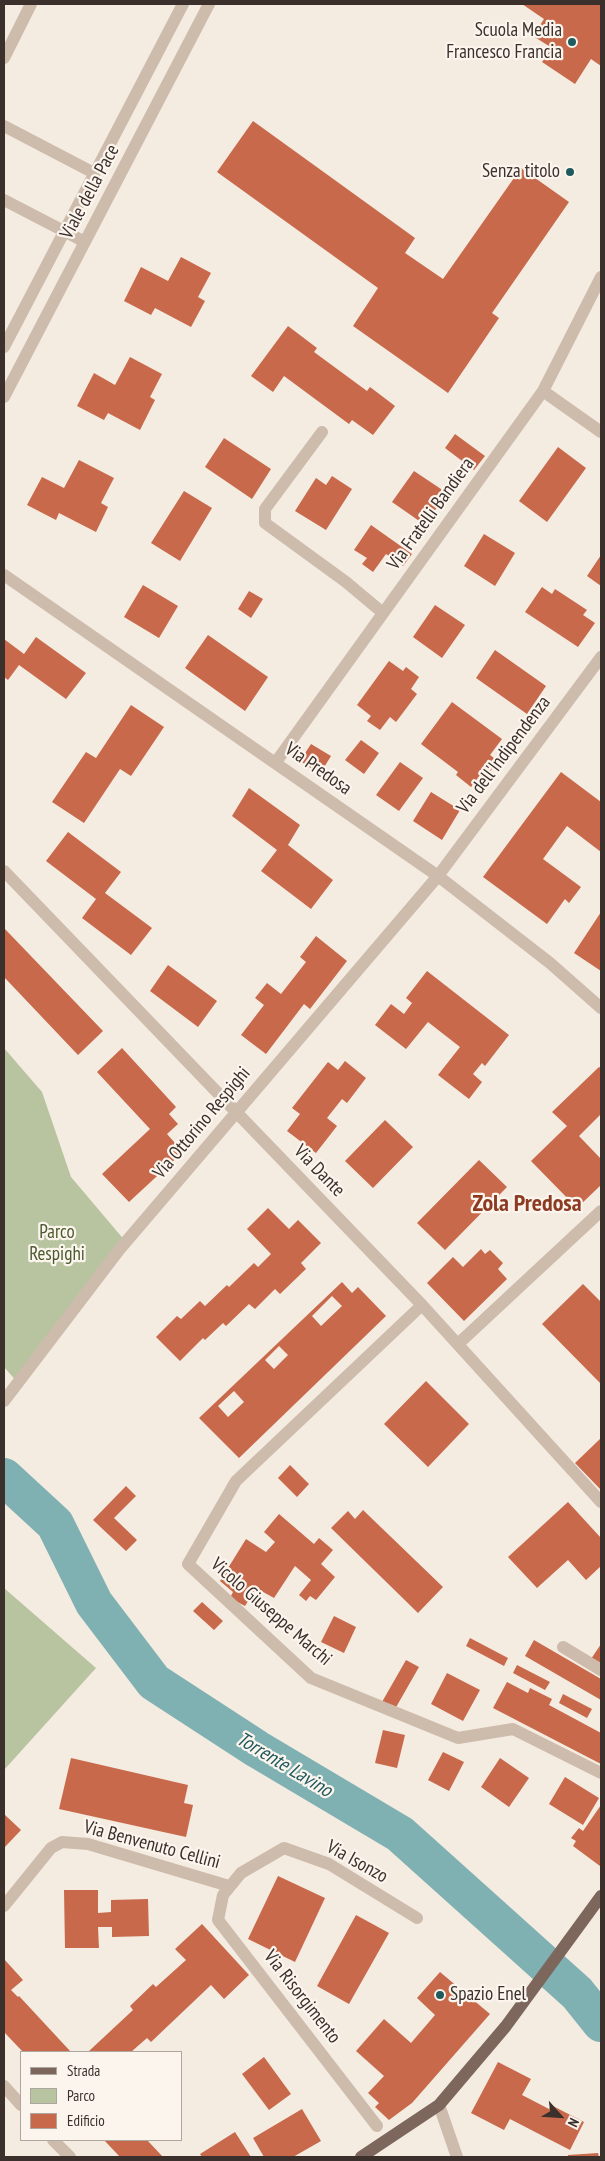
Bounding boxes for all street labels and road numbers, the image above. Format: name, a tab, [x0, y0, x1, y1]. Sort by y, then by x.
street label: Viale della Pace	[56, 141, 124, 243]
street label: Via Fratelli Bandiera	[383, 453, 479, 575]
street label: Via dell'Indipendenza	[452, 692, 556, 818]
street label: Via Predosa	[280, 738, 356, 800]
street label: Via Ottorino Respighi	[149, 1062, 255, 1184]
street label: Via Dante	[289, 1140, 349, 1202]
street label: Vicolo Giuseppe Marchi	[206, 1553, 336, 1671]
street label: Via Benvenuto Cellini	[81, 1816, 223, 1874]
street label: Via Isonzo	[322, 1836, 392, 1888]
street label: Via Risorgimento	[259, 1946, 345, 2048]

